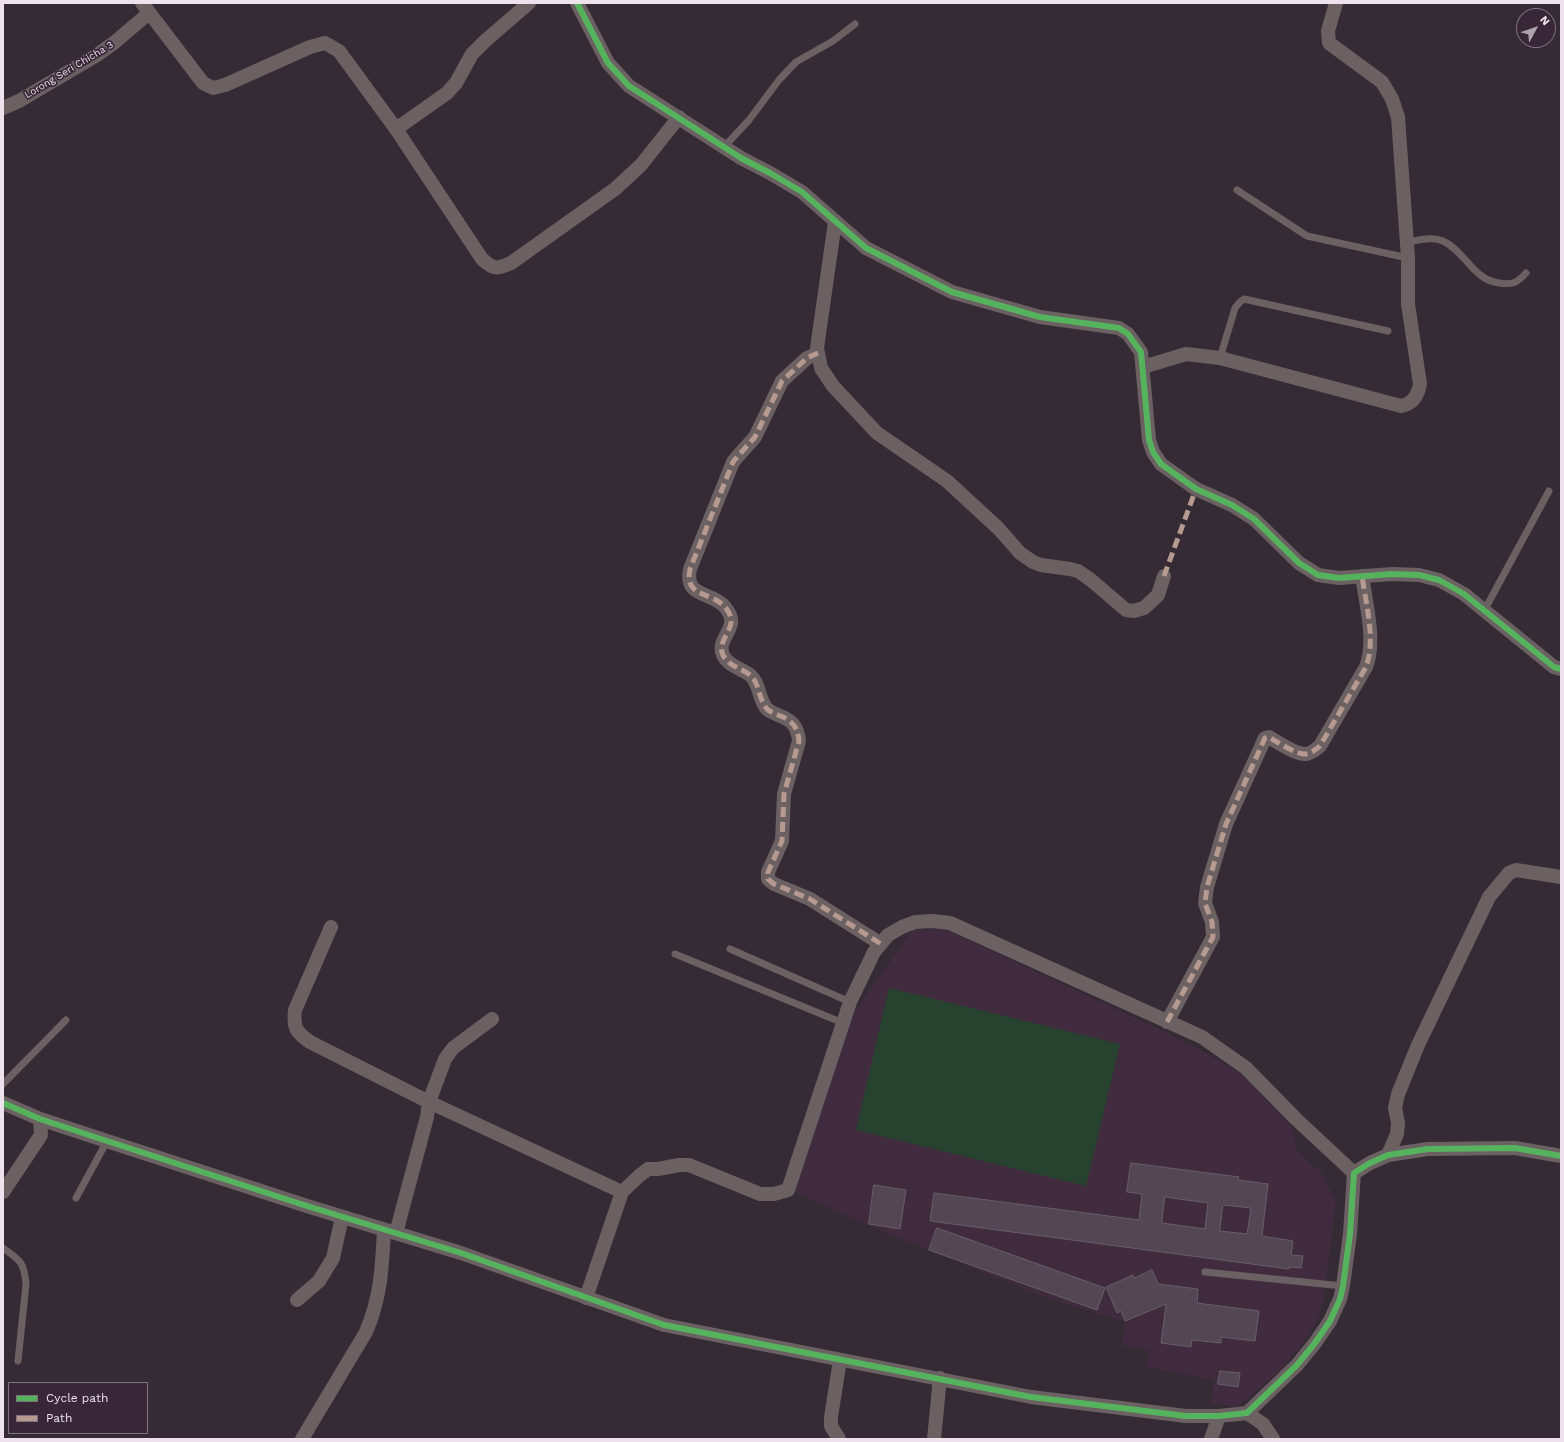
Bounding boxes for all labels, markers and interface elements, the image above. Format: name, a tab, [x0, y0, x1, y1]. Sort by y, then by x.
north arrow	[1516, 8, 1556, 48]
text: N	[1537, 13, 1552, 28]
street label: Lorong Seri Chicha 3	[22, 39, 116, 101]
legend	[8, 1382, 148, 1434]
text: Cycle path	[46, 1391, 108, 1405]
text: Path	[46, 1411, 72, 1425]

